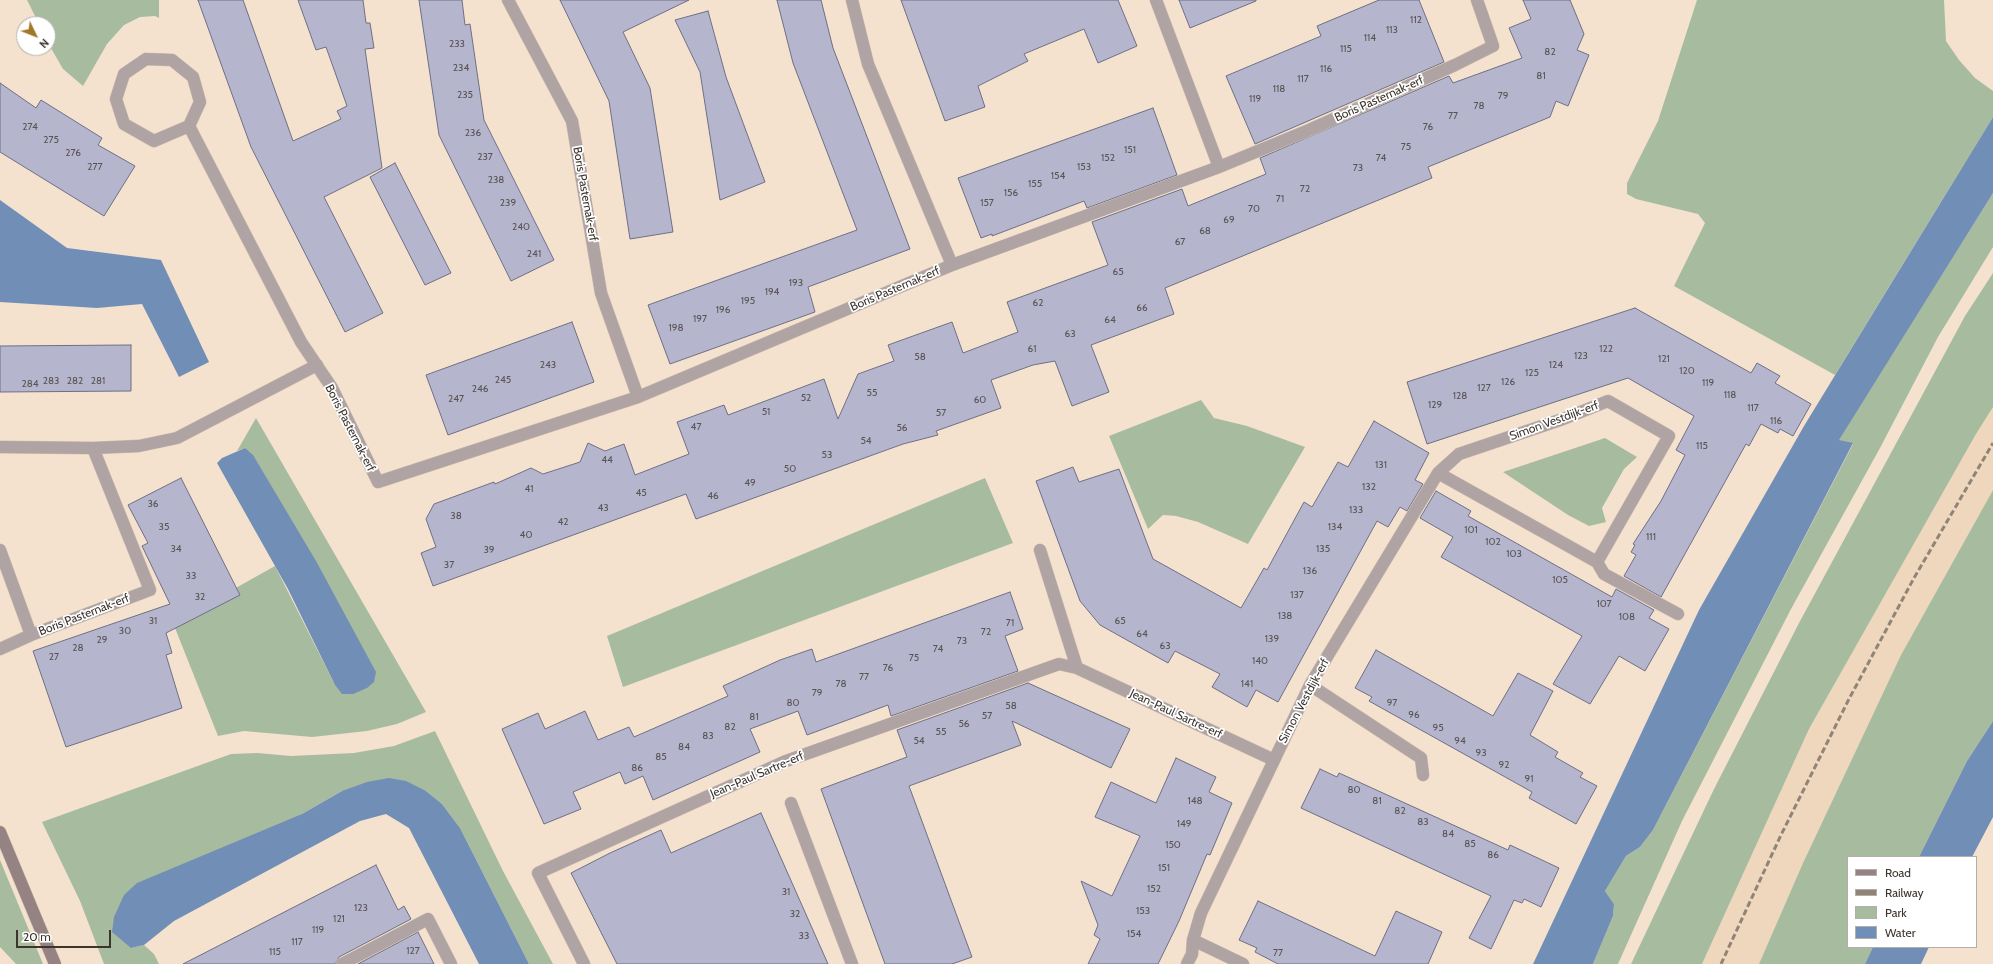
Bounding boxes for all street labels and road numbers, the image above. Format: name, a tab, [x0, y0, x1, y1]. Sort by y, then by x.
street label: Boris Pasternak-erf	[1332, 73, 1426, 125]
street label: Boris Pasternak-erf	[570, 146, 600, 242]
street label: Boris Pasternak-erf	[848, 264, 942, 314]
street label: Boris Pasternak-erf	[322, 382, 378, 474]
street label: Simon Vestdijk-erf	[1508, 398, 1600, 444]
street label: Boris Pasternak-erf	[37, 591, 131, 639]
street label: Simon Vestdijk-erf	[1276, 656, 1332, 746]
street label: Jean-Paul Sartre-erf	[1128, 686, 1224, 742]
street label: Jean-Paul Sartre-erf	[708, 749, 806, 801]

